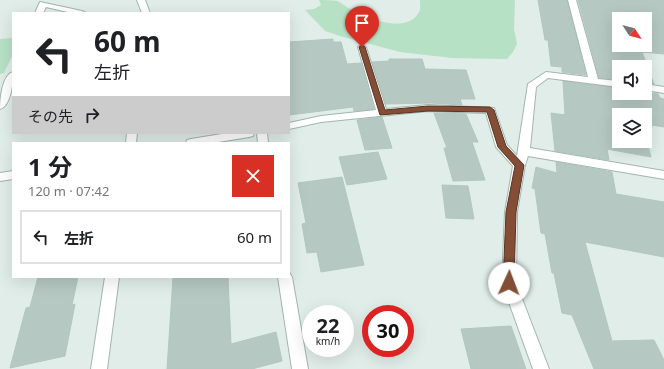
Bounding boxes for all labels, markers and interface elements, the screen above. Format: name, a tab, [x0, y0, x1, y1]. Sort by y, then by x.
pin	[345, 6, 379, 47]
icon: arrive	[351, 12, 373, 34]
north arrow	[612, 12, 652, 52]
map controls	[612, 12, 652, 148]
text: 60 m	[94, 22, 161, 60]
icon: left	[28, 28, 80, 80]
text: 左折	[94, 60, 130, 84]
button: sound	[612, 60, 652, 100]
icon: right	[81, 104, 103, 126]
text: その先	[28, 106, 73, 126]
button: layers	[612, 108, 652, 148]
text: 1 分	[28, 150, 72, 183]
button: close	[232, 155, 274, 197]
text: 120 m · 07:42	[28, 182, 109, 200]
icon: left	[30, 226, 52, 248]
text: 60 m	[237, 227, 272, 247]
text: 左折	[64, 228, 94, 248]
position arrow	[488, 262, 530, 304]
speed limit sign: 30	[362, 305, 414, 357]
text: 22	[317, 312, 339, 339]
text: km/h	[316, 334, 340, 348]

